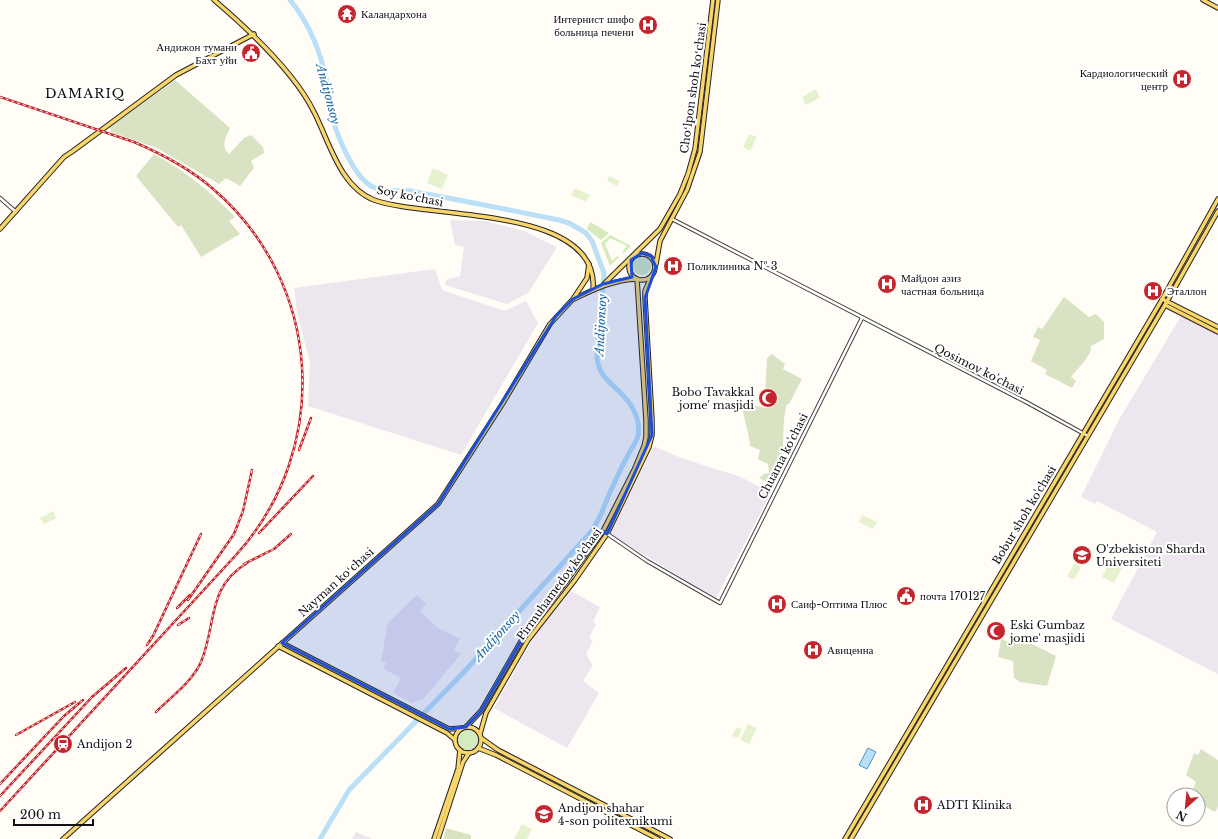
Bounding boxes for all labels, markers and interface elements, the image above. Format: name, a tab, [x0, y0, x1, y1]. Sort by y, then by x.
temple icon: Каландархона	[336, 3, 358, 25]
place label: Каландархона	[361, 7, 427, 21]
place label: Интернист шифо больница печени	[553, 12, 634, 39]
hospital icon: Интернист шифо больница печени	[637, 14, 659, 36]
street label: Choʻlpon shoh koʻchasi	[677, 21, 709, 154]
place label: Андижон тумани Бахт уйи	[156, 40, 237, 67]
public building icon: Андижон тумани Бахт уйи	[240, 42, 262, 64]
water label: Andijonsoy	[313, 60, 344, 127]
place label: Кардиологический центр	[1080, 66, 1168, 93]
hospital icon: Кардиологический центр	[1171, 68, 1193, 90]
district label: DAMARIQ	[45, 85, 125, 102]
street label: Soy ko'chasi	[375, 183, 445, 209]
hospital icon: Поликлиника № 3	[662, 255, 684, 277]
place label: Поликлиника № 3	[687, 259, 778, 273]
place label: Майдон азиз частная больница	[901, 271, 984, 298]
hospital icon: Майдон азиз частная больница	[876, 273, 898, 295]
hospital icon: Эталлон	[1142, 280, 1164, 302]
place label: Эталлон	[1167, 284, 1207, 298]
water label: Andijonsoy	[591, 293, 610, 358]
street label: Qosimov ko'chasi	[932, 340, 1026, 398]
place label: Bobo Tavakkal jome' masjidi	[672, 385, 754, 412]
mosque icon: Bobo Tavakkal jome' masjidi	[757, 387, 779, 409]
street label: Chuama ko'chasi	[755, 410, 811, 501]
street label: Bobur shoh ko'chasi	[989, 463, 1059, 567]
street label: Pirmuhamedov ko'chasi	[514, 525, 605, 643]
place label: O'zbekiston Sharda Universiteti	[1096, 542, 1206, 569]
street label: Nayman koʻchasi	[295, 544, 377, 620]
school or university icon: O'zbekiston Sharda Universiteti	[1071, 544, 1093, 566]
public building icon: почта 170127	[895, 585, 917, 607]
place label: почта 170127	[920, 589, 986, 603]
hospital icon: Саиф-Оптима Плюс	[766, 593, 788, 615]
place label: Саиф-Оптима Плюс	[791, 597, 887, 611]
water label: Andijonsoy	[469, 607, 523, 665]
place label: Eski Gumbaz jome' masjidi	[1008, 618, 1085, 645]
mosque icon: Eski Gumbaz jome' masjidi	[985, 620, 1007, 642]
hospital icon: Авиценна	[802, 639, 824, 661]
place label: Авиценна	[827, 643, 874, 657]
station icon: Andijon 2	[52, 733, 74, 755]
place label: Andijon 2	[76, 737, 133, 751]
north arrow	[1166, 787, 1206, 827]
hospital icon: ADTI Klinika	[912, 794, 934, 816]
place label: ADTI Klinika	[936, 798, 1013, 812]
scale bar	[14, 801, 93, 827]
place label: Andijon shahar 4-son politexnikumi	[557, 801, 673, 828]
school or university icon: Andijon shahar 4-son politexnikumi	[533, 803, 555, 825]
text: 200 m	[20, 807, 61, 822]
text: N	[1173, 807, 1189, 824]

